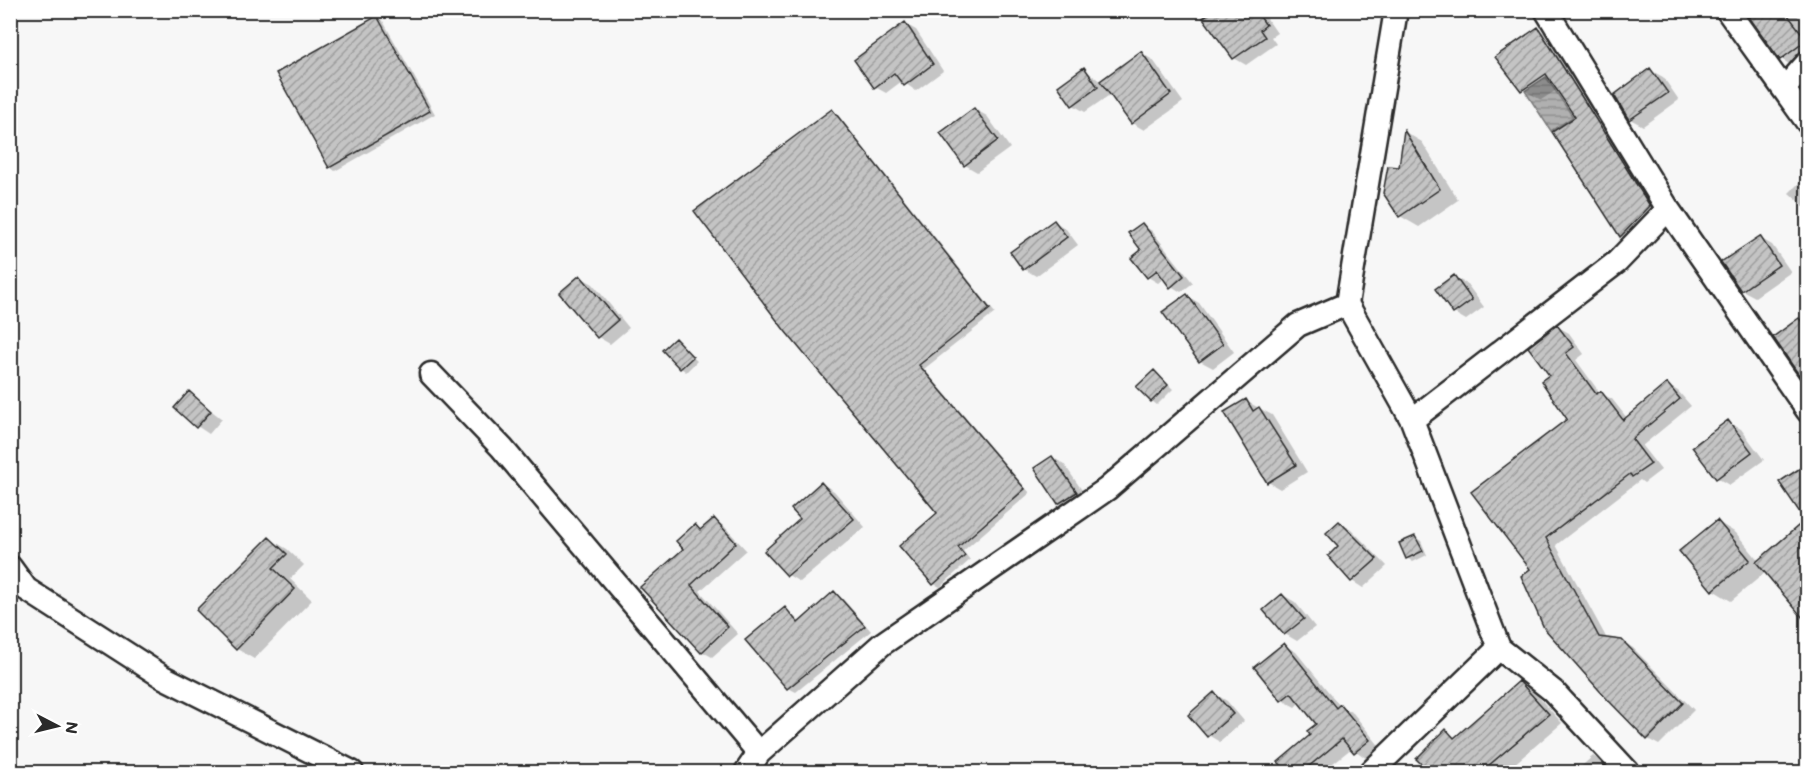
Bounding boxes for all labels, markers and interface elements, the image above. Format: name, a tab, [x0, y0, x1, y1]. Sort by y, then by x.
north arrow	[27, 696, 87, 756]
text: N	[61, 721, 84, 735]

